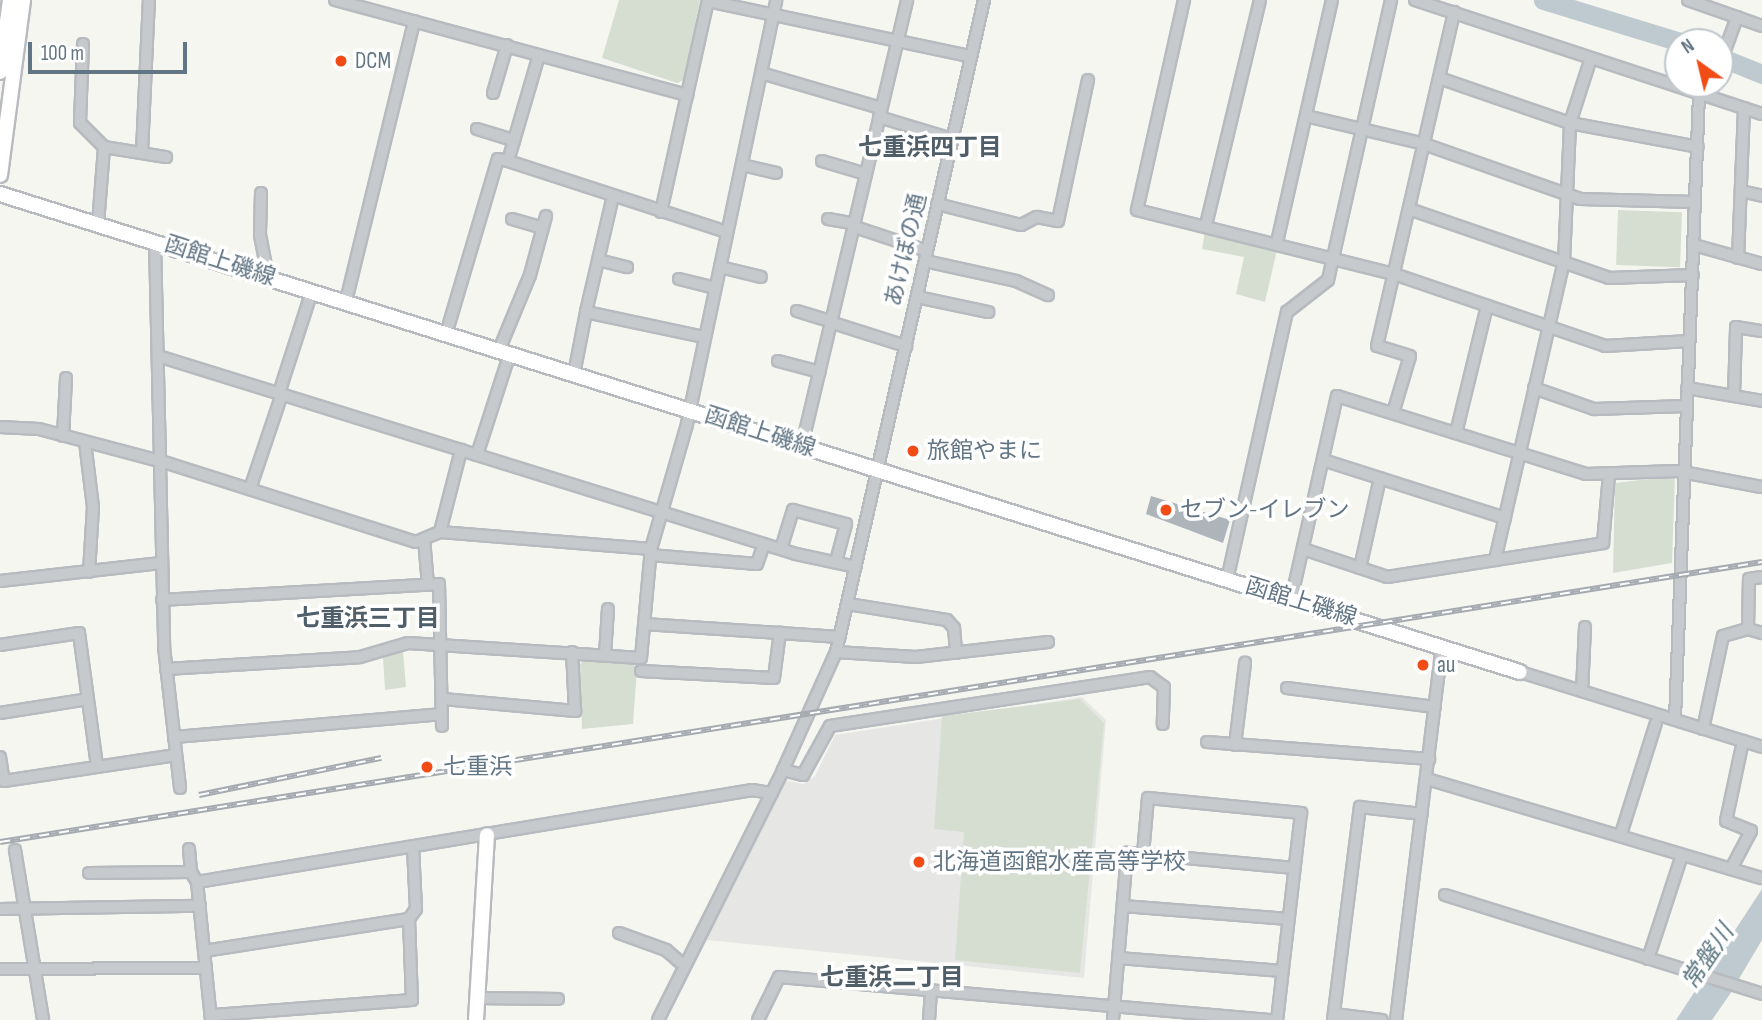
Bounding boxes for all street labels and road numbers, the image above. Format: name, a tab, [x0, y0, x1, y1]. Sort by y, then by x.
street label: あけぼの通	[880, 191, 932, 309]
street label: 函館上磯線	[161, 230, 279, 292]
street label: 函館上磯線	[701, 401, 819, 463]
street label: 函館上磯線	[1242, 572, 1360, 632]

